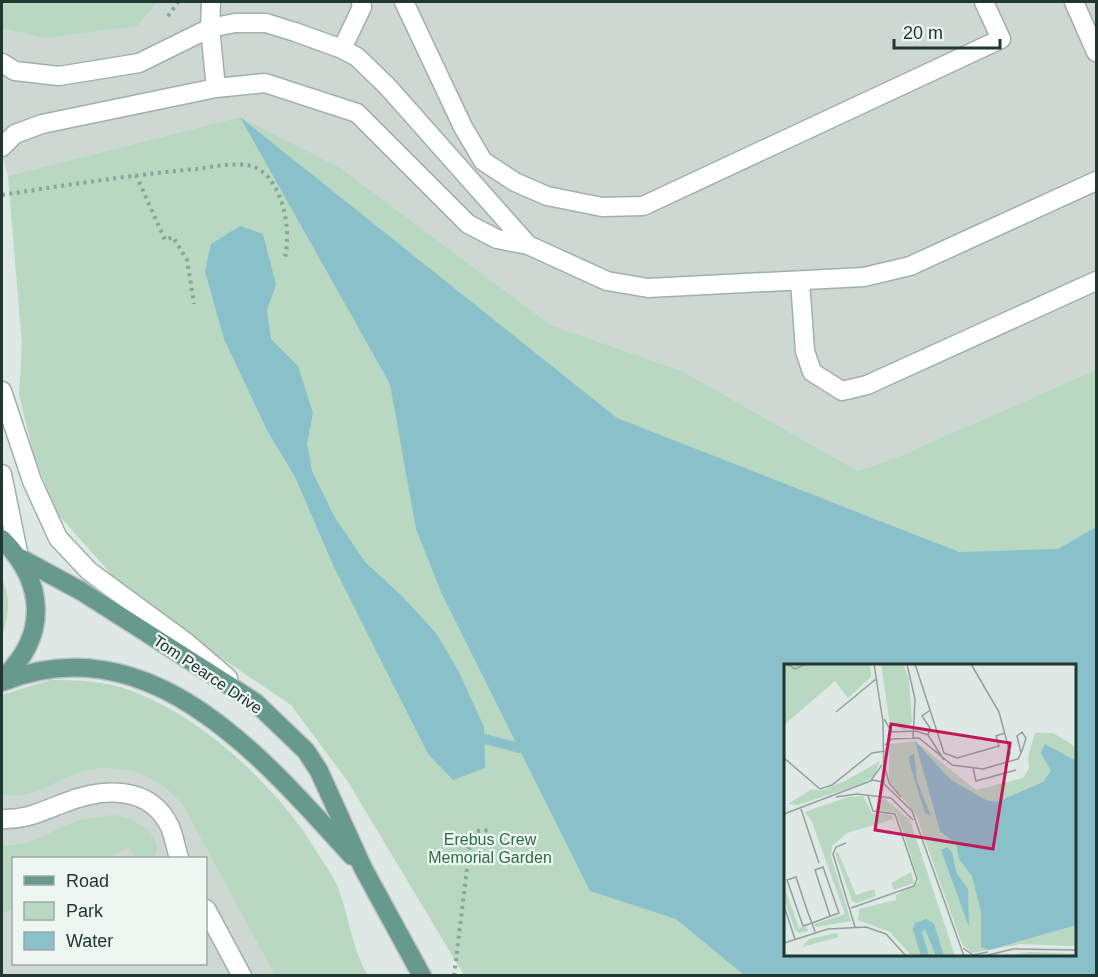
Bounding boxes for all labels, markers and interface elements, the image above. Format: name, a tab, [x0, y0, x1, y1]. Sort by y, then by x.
scale bar	[894, 12, 1000, 50]
text: 20 m	[903, 23, 943, 43]
street label: Tom Pearce Drive	[150, 632, 265, 717]
inset map	[784, 664, 1077, 956]
park label: Erebus Crew Memorial Garden	[428, 831, 552, 866]
legend	[12, 857, 207, 965]
text: Road	[66, 871, 109, 891]
text: Park	[66, 901, 104, 921]
text: Water	[66, 931, 113, 951]

